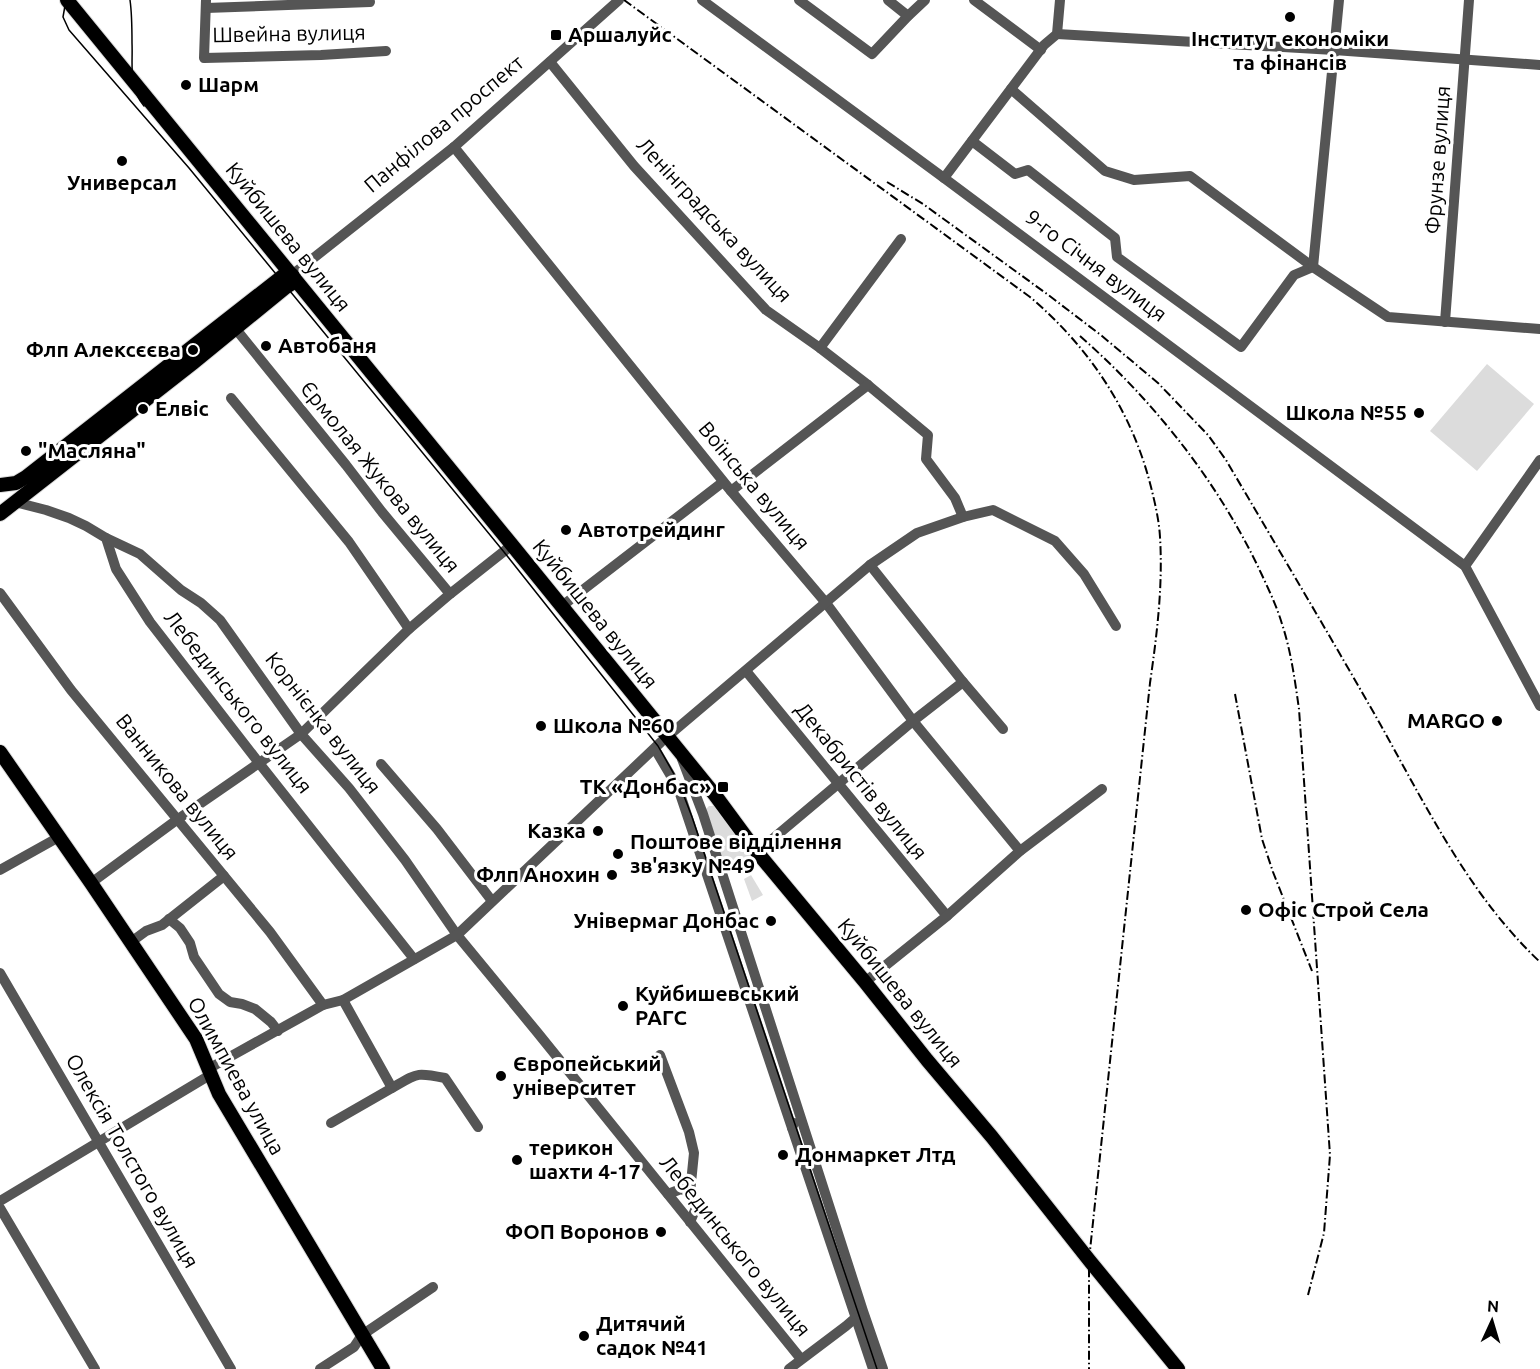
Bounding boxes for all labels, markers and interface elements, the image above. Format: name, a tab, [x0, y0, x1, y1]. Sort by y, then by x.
marker: Інститут економіки та фінансів	[1283, 10, 1297, 24]
street label: Швейна вулиця	[212, 20, 366, 46]
place label: Аршалуйс	[568, 22, 672, 46]
place label: Інститут економіки та фінансів	[1191, 26, 1389, 74]
marker: Аршалуйс	[549, 28, 563, 42]
street label: Панфілова проспект	[359, 49, 528, 197]
place label: Шарм	[198, 72, 259, 96]
marker: Шарм	[179, 78, 193, 92]
street label: Фрунзе вулиця	[1420, 85, 1454, 235]
street label: Ленінградська вулиця	[632, 132, 797, 307]
marker: Универсал	[115, 154, 129, 168]
street label: Куйбишева вулиця	[221, 157, 356, 316]
place label: Универсал	[67, 170, 177, 194]
street label: 9-го Січня вулиця	[1021, 204, 1172, 326]
place label: Автобаня	[278, 333, 377, 357]
place label: Флп Алексєєва	[26, 337, 181, 361]
marker: Автобаня	[259, 339, 273, 353]
marker: Флп Алексєєва	[186, 343, 200, 357]
street label: Єрмолая Жукова вулиця	[296, 376, 465, 577]
place label: Елвіс	[155, 396, 209, 420]
place label: Школа №55	[1285, 400, 1407, 424]
marker: Елвіс	[136, 402, 150, 416]
marker: Школа №55	[1412, 406, 1426, 420]
street label: Воїнська вулиця	[694, 417, 815, 554]
place label: "Масляна"	[38, 438, 146, 462]
marker: "Масляна"	[19, 444, 33, 458]
place label: Автотрейдинг	[578, 517, 725, 541]
marker: Автотрейдинг	[559, 523, 573, 537]
street label: Куйбишева вулиця	[528, 534, 663, 693]
street label: Лебединського вулиця	[160, 605, 318, 798]
street label: Корнієнка вулиця	[261, 647, 386, 798]
street label: Декабристів вулиця	[791, 697, 933, 864]
place label: MARGO	[1407, 708, 1485, 732]
street label: Ванникова вулиця	[112, 709, 244, 864]
place label: Школа №60	[553, 713, 675, 737]
marker: MARGO	[1490, 714, 1504, 728]
marker: Школа №60	[534, 719, 548, 733]
place label: ТК «Донбас»	[580, 774, 711, 798]
marker: ТК «Донбас»	[716, 780, 730, 794]
place label: Казка	[527, 818, 586, 842]
marker: Казка	[591, 824, 605, 838]
place label: Поштове відділення зв'язку №49	[630, 829, 842, 877]
marker: Поштове відділення зв'язку №49	[611, 847, 625, 861]
place label: Флп Анохин	[476, 862, 600, 886]
marker: Флп Анохин	[605, 868, 619, 882]
place label: Офіс Строй Села	[1258, 897, 1429, 921]
marker: Офіс Строй Села	[1239, 903, 1253, 917]
place label: Універмаг Донбас	[573, 908, 759, 932]
street label: Куйбишева вулиця	[833, 913, 968, 1072]
marker: Універмаг Донбас	[764, 914, 778, 928]
place label: Куйбишевський РАГС	[635, 981, 799, 1029]
street label: Олимпиева улица	[184, 992, 290, 1159]
marker: Куйбишевський РАГС	[616, 999, 630, 1013]
street label: Олексія Толстого вулиця	[62, 1049, 204, 1272]
place label: Європейський університет	[513, 1051, 661, 1099]
marker: Європейський університет	[494, 1069, 508, 1083]
place label: терикон шахти 4-17	[529, 1135, 641, 1183]
place label: Донмаркет Лтд	[795, 1142, 956, 1166]
marker: Донмаркет Лтд	[776, 1148, 790, 1162]
street label: Лебединського вулиця	[656, 1150, 816, 1341]
marker: терикон шахти 4-17	[510, 1153, 524, 1167]
place label: ФОП Воронов	[505, 1219, 649, 1243]
marker: ФОП Воронов	[654, 1225, 668, 1239]
north arrow	[1462, 1291, 1522, 1351]
text: N	[1486, 1297, 1500, 1315]
place label: Дитячий садок №41	[596, 1311, 708, 1359]
marker: Дитячий садок №41	[577, 1329, 591, 1343]

